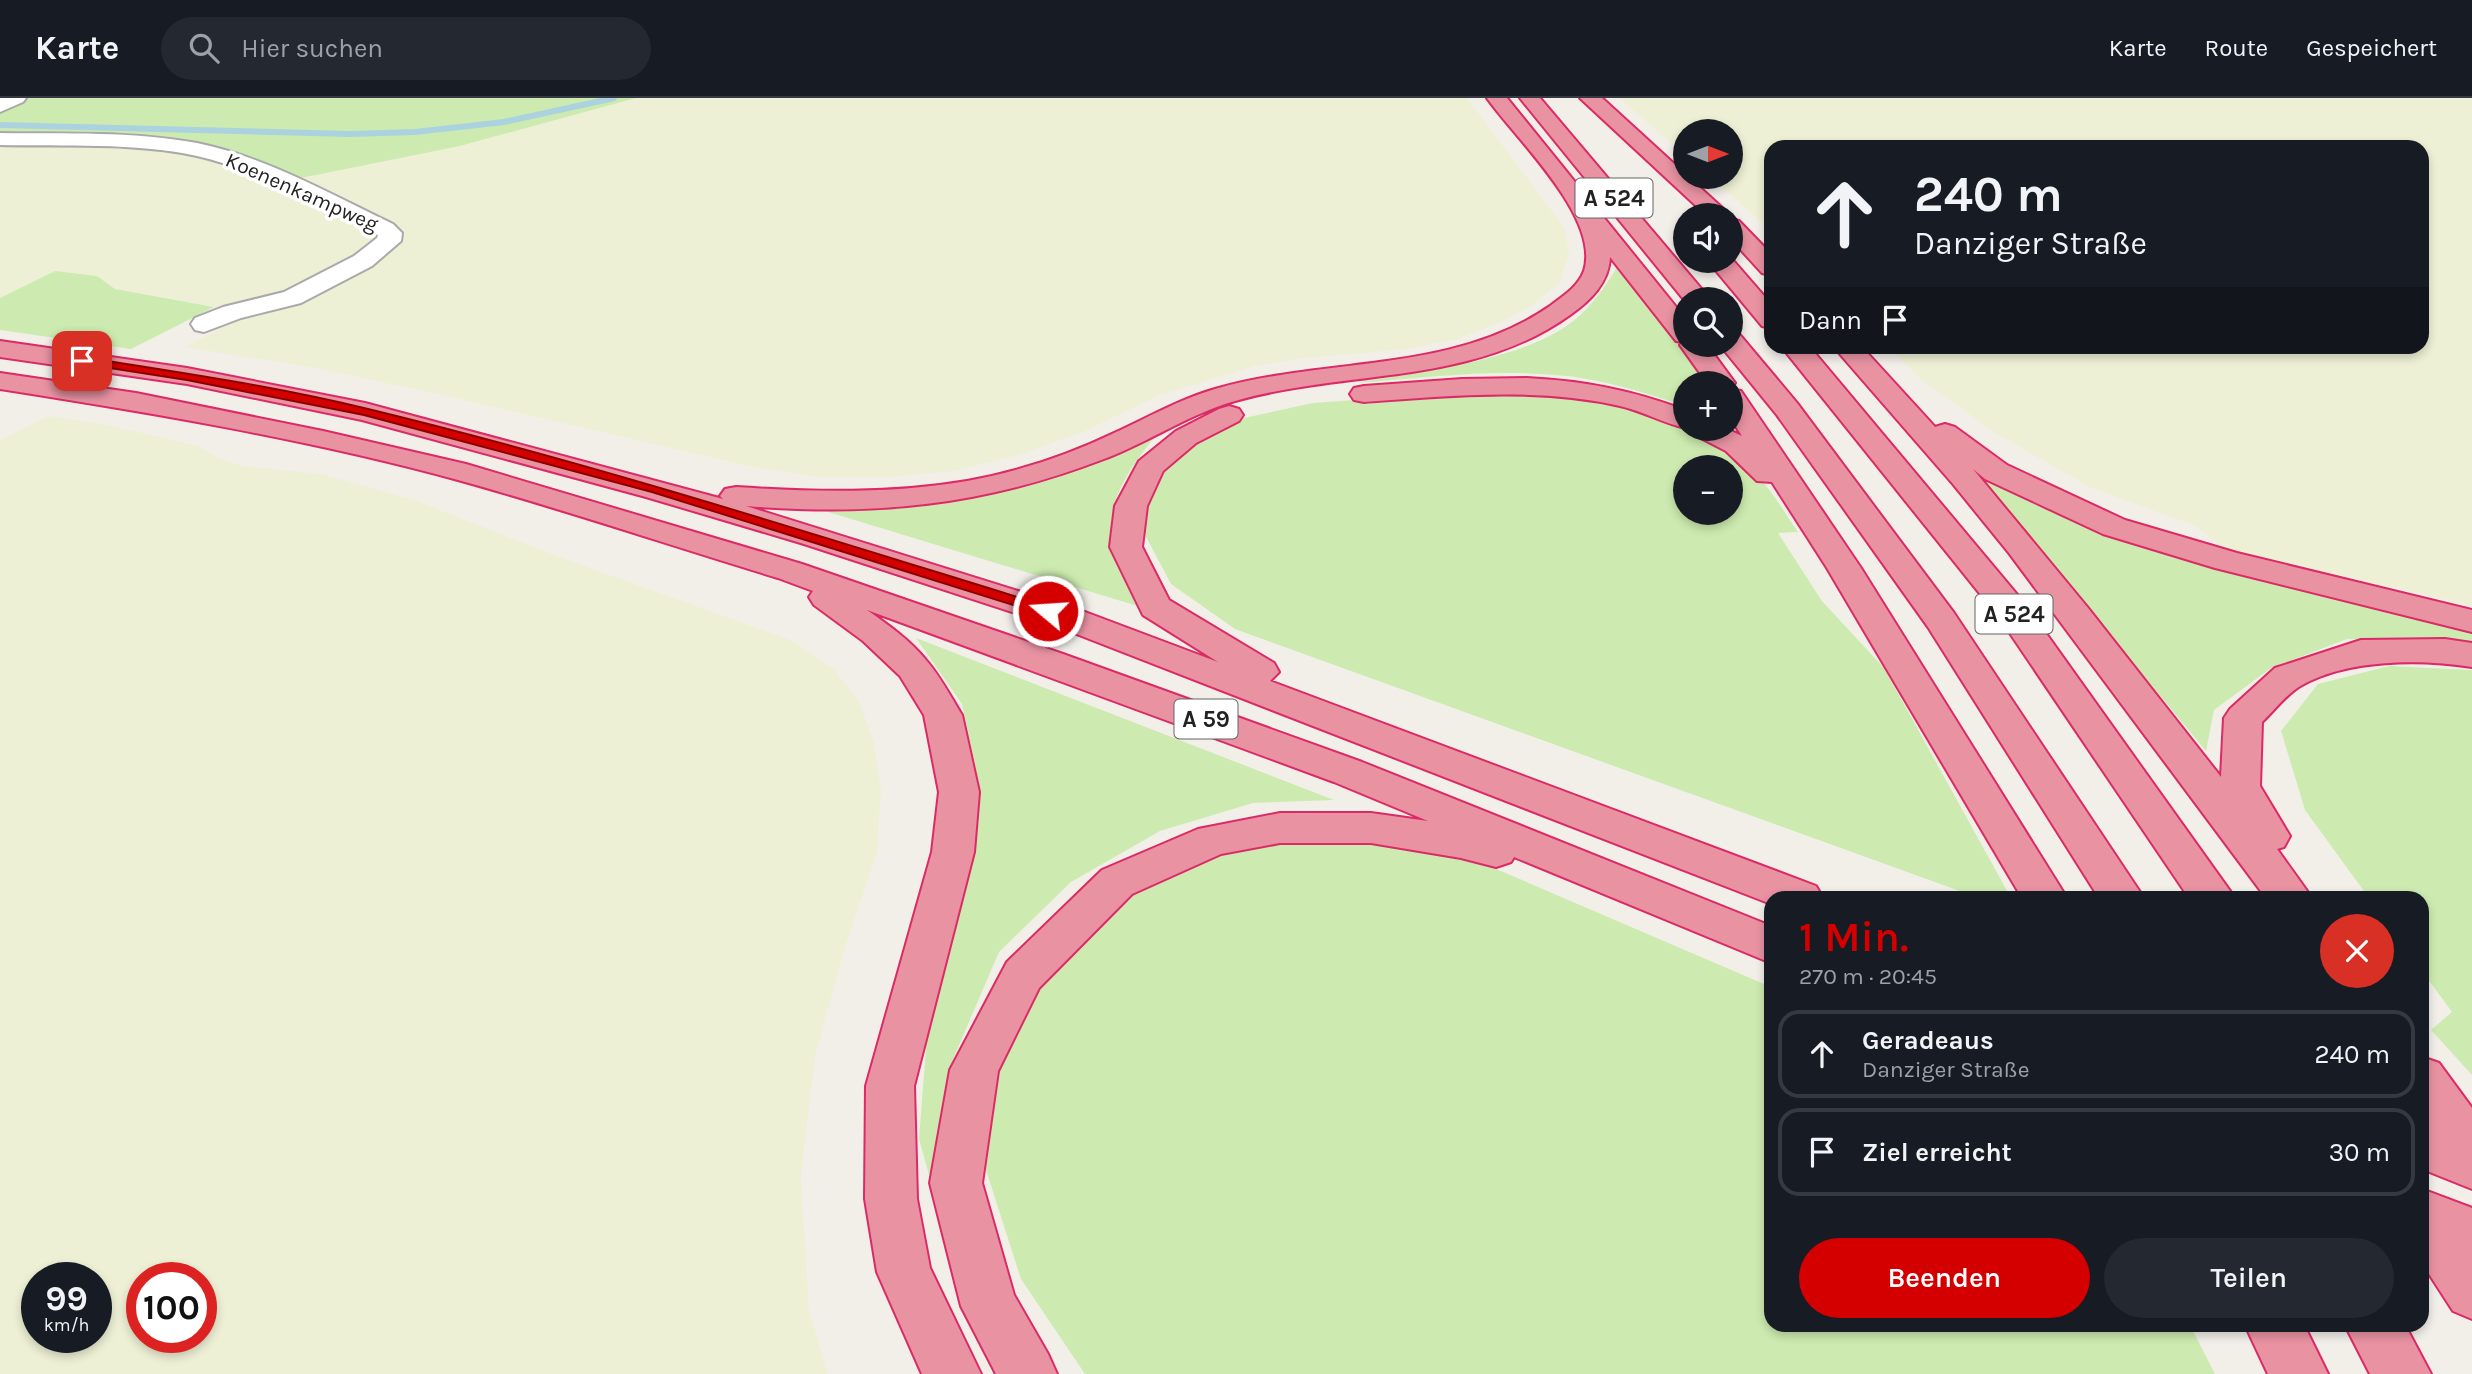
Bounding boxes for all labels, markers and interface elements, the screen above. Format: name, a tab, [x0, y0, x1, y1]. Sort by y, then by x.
search box	[161, 17, 651, 80]
text: Karte	[35, 29, 119, 67]
icon: search	[185, 29, 223, 67]
text: Hier suchen	[241, 33, 383, 64]
text: Karte	[2109, 34, 2167, 62]
text: Route	[2205, 34, 2268, 62]
text: Gespeichert	[2306, 34, 2437, 62]
north arrow	[1673, 119, 1743, 189]
map controls	[1673, 119, 1743, 525]
street label: Koenenkampweg	[222, 148, 382, 236]
text: 240 m	[1914, 166, 2063, 223]
icon: ahead	[1799, 168, 1890, 259]
road number: A 524	[1576, 178, 1652, 218]
button: sound	[1673, 203, 1743, 273]
text: Danziger Straße	[1914, 225, 2147, 262]
button: search	[1673, 287, 1743, 357]
icon: arrive	[1876, 301, 1914, 339]
text: Dann	[1799, 305, 1862, 336]
pin	[52, 331, 112, 391]
icon: arrive	[63, 342, 101, 380]
button: +	[1673, 371, 1743, 441]
button: −	[1673, 455, 1743, 525]
position arrow	[1011, 574, 1085, 648]
road number: A 524	[1976, 594, 2052, 634]
road number: A 59	[1174, 699, 1238, 738]
text: 1 Min.	[1799, 912, 1909, 962]
button: close	[2320, 914, 2394, 988]
text: 270 m · 20:45	[1799, 963, 1937, 990]
text: Geradeaus	[1862, 1025, 1994, 1056]
icon: ahead	[1803, 1035, 1841, 1073]
text: 240 m	[2314, 1039, 2390, 1070]
text: Danziger Straße	[1862, 1056, 2030, 1083]
icon: arrive	[1803, 1133, 1841, 1171]
text: Ziel erreicht	[1862, 1137, 2012, 1168]
text: 30 m	[2329, 1137, 2390, 1168]
button: Beenden	[1799, 1238, 2090, 1318]
button: Teilen	[2104, 1238, 2394, 1318]
speed limit sign: 100	[126, 1262, 217, 1353]
text: 99	[45, 1278, 88, 1319]
text: km/h	[44, 1314, 89, 1336]

